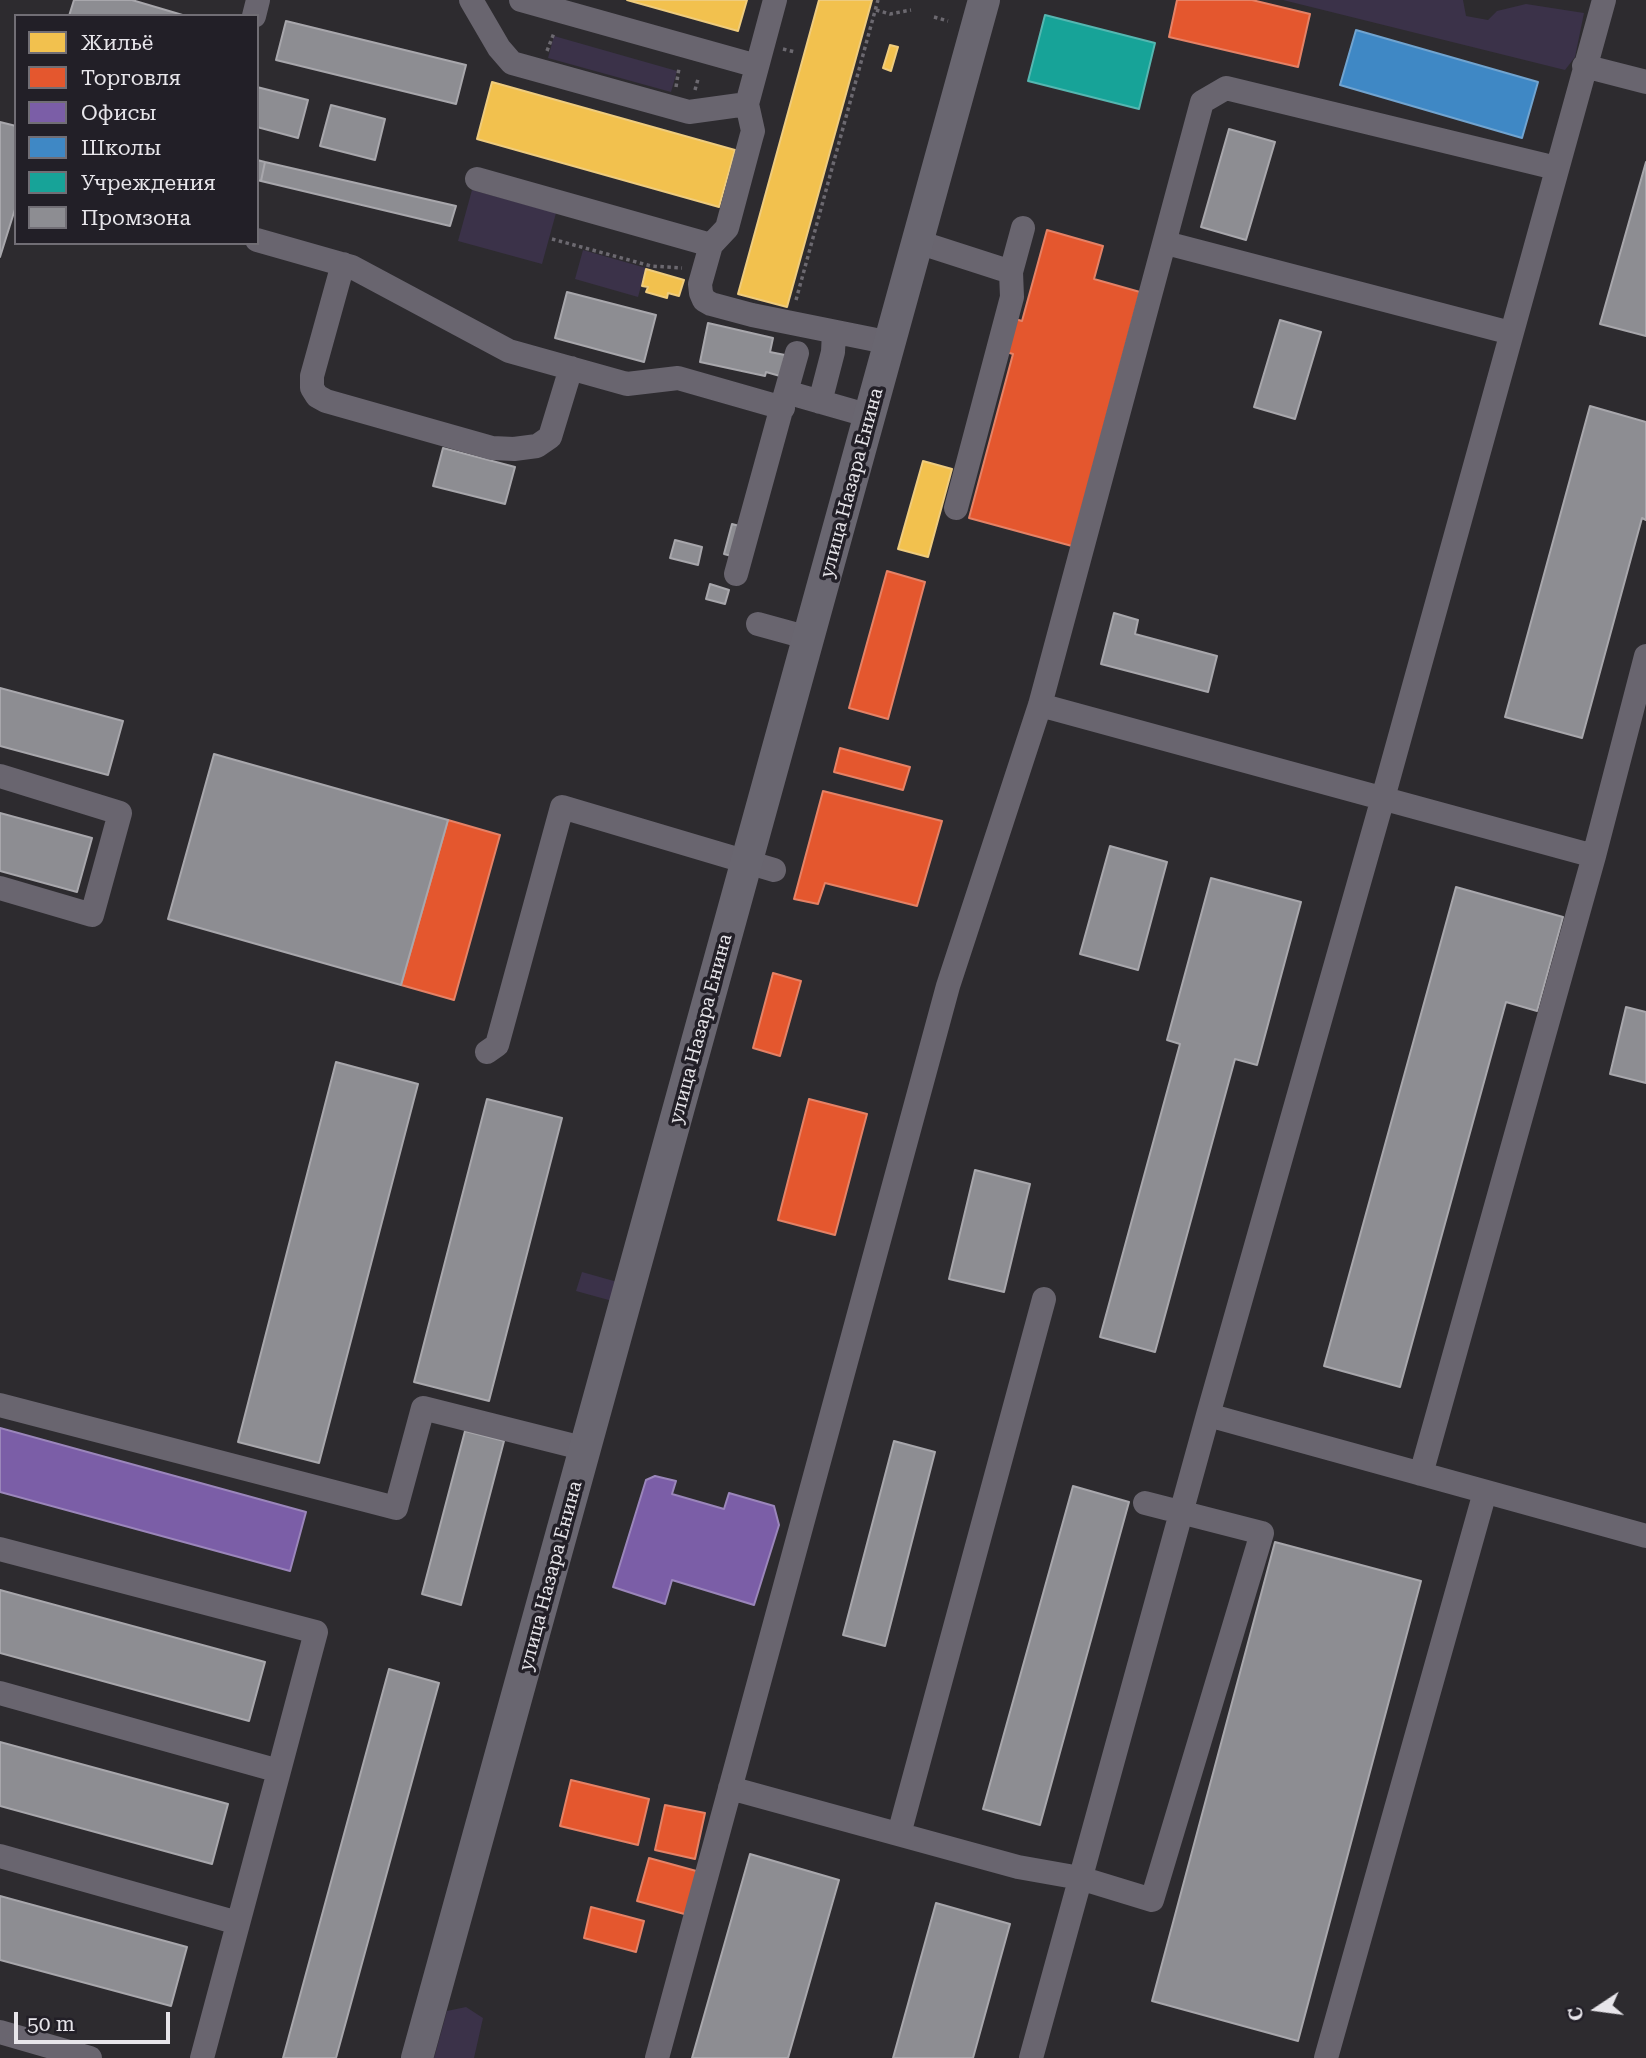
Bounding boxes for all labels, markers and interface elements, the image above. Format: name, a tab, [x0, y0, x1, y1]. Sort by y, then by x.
legend	[14, 14, 259, 245]
text: Жильё	[81, 31, 153, 55]
text: Торговля	[81, 66, 181, 90]
text: Офисы	[81, 101, 156, 125]
text: Школы	[81, 136, 161, 160]
text: Учреждения	[81, 171, 216, 195]
text: Промзона	[81, 206, 191, 230]
street label: улица Назара Енина	[816, 385, 888, 581]
street label: улица Назара Енина	[665, 931, 737, 1127]
street label: улица Назара Енина	[515, 1478, 587, 1674]
north arrow	[1562, 1974, 1632, 2044]
scale bar	[18, 1998, 173, 2042]
text: С	[1563, 2005, 1589, 2023]
text: 50 m	[27, 2012, 75, 2036]

